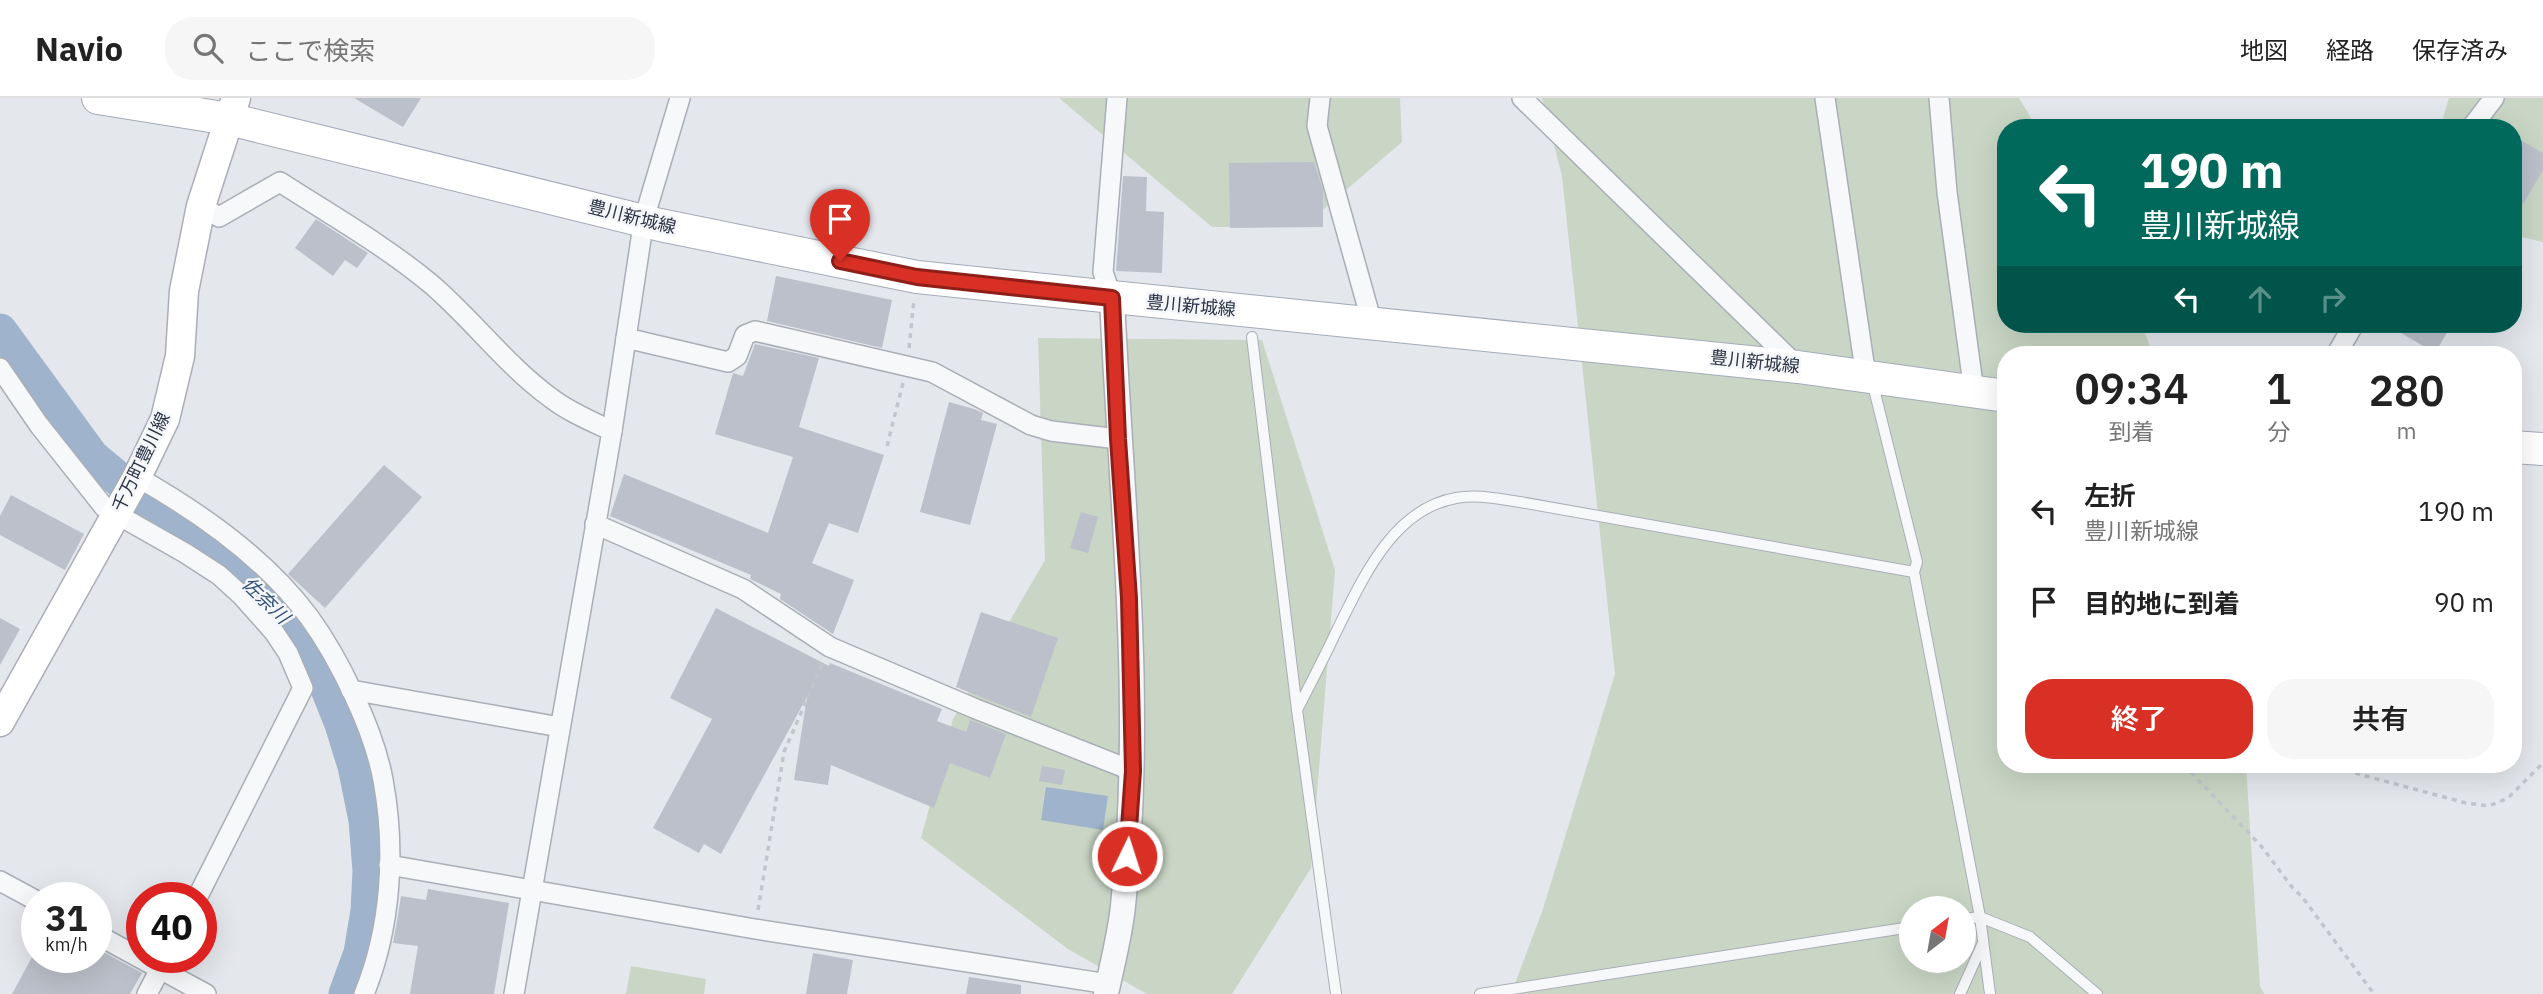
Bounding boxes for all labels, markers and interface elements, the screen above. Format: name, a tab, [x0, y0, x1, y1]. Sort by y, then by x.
search box	[165, 17, 655, 80]
text: Navio	[35, 27, 123, 70]
icon: search	[189, 29, 227, 67]
text: ここで検索	[245, 33, 375, 67]
text: 地図	[2240, 34, 2288, 66]
text: 経路	[2326, 34, 2374, 66]
text: 保存済み	[2412, 34, 2508, 66]
text: 190 m	[2140, 138, 2284, 201]
icon: left	[2025, 147, 2116, 238]
pin	[810, 189, 870, 261]
street label: 豊川新城線	[586, 194, 679, 239]
icon: arrive	[821, 200, 859, 238]
text: 豊川新城線	[2140, 204, 2300, 246]
icon: left	[2168, 280, 2206, 318]
icon: ahead	[2241, 280, 2279, 318]
icon: right	[2314, 280, 2352, 318]
street label: 豊川新城線	[1145, 290, 1237, 321]
street label: 豊川新城線	[1709, 345, 1801, 378]
text: 09:34	[2074, 361, 2189, 416]
text: 1	[2266, 361, 2291, 416]
text: 280	[2369, 363, 2444, 418]
street label: 千万町豊川線	[107, 408, 175, 515]
text: m	[2397, 415, 2417, 445]
text: 到着	[2109, 416, 2155, 446]
text: 分	[2267, 416, 2290, 446]
text: 左折	[2084, 478, 2136, 512]
icon: left	[2025, 492, 2063, 530]
text: 190 m	[2418, 494, 2494, 528]
text: 豊川新城線	[2084, 515, 2199, 545]
water label: 佐奈川	[237, 572, 296, 630]
icon: arrive	[2025, 583, 2063, 621]
text: 90 m	[2434, 585, 2494, 619]
text: 目的地に到着	[2084, 586, 2240, 620]
button: 終了	[2025, 679, 2253, 759]
button: 共有	[2267, 679, 2494, 759]
position arrow	[1090, 819, 1164, 893]
speed limit sign: 40	[126, 882, 217, 973]
text: 31	[45, 895, 88, 941]
north arrow	[1899, 896, 1976, 973]
map controls	[1899, 896, 1976, 973]
text: km/h	[45, 933, 88, 956]

